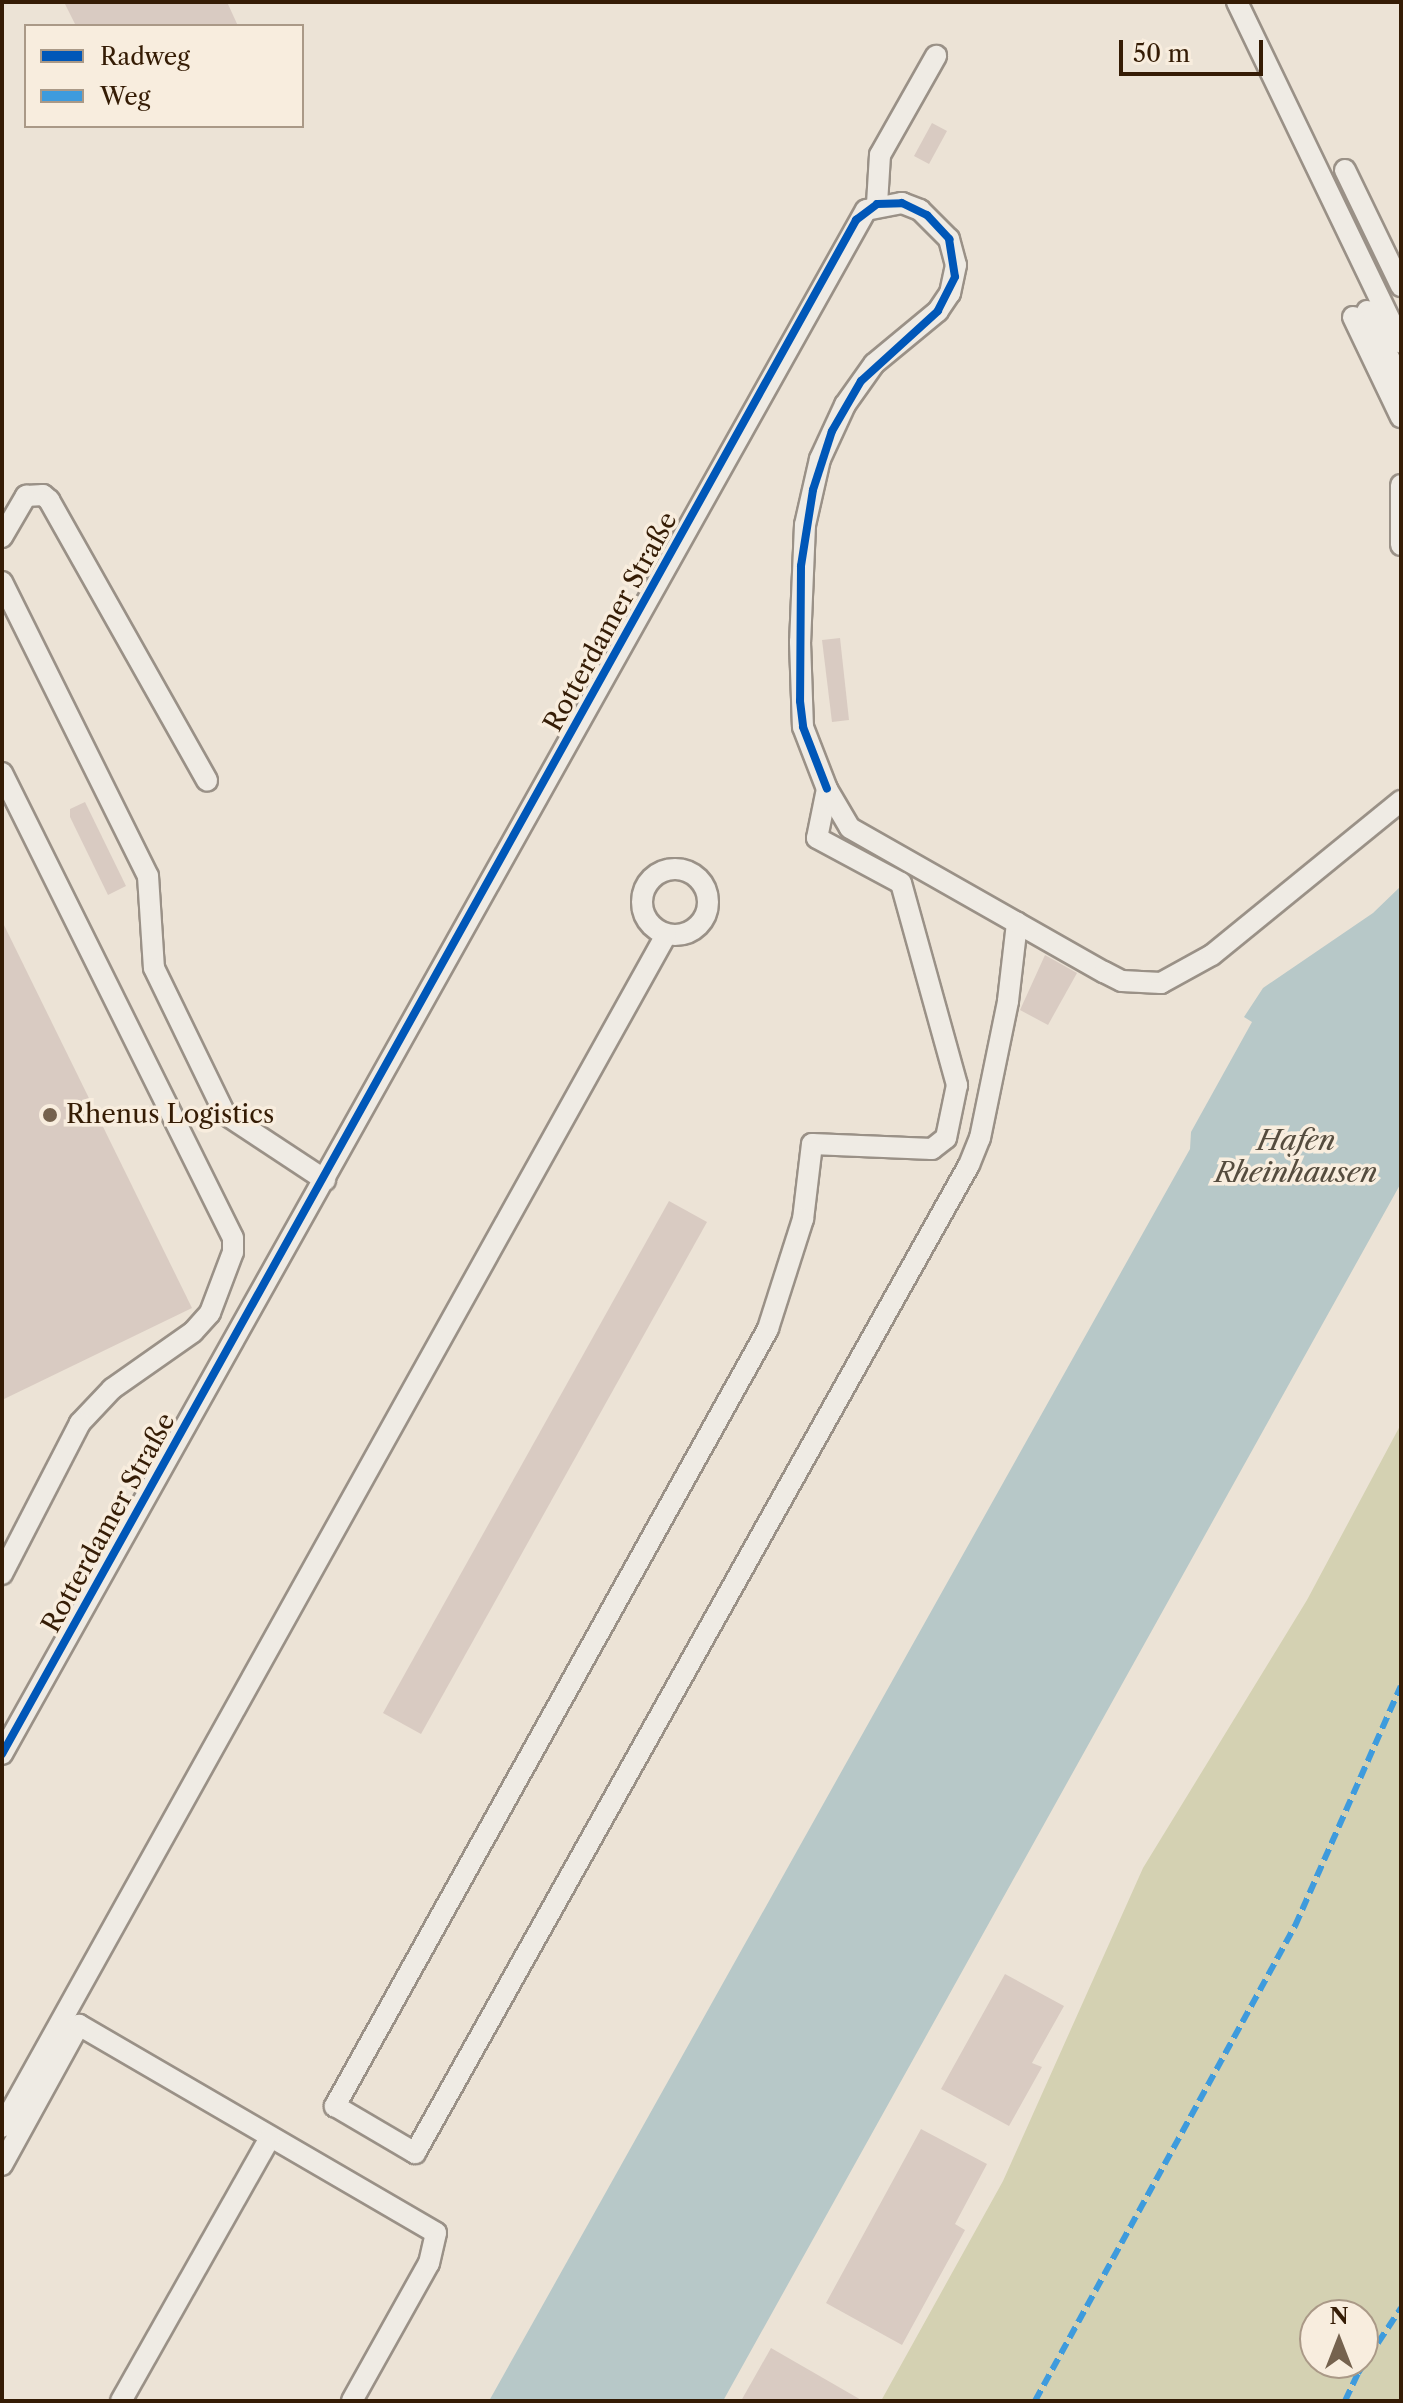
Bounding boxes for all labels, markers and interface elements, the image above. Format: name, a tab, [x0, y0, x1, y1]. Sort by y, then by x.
legend	[24, 24, 304, 128]
scale bar	[1123, 24, 1267, 74]
text: 50 m	[1133, 39, 1190, 68]
text: Radweg	[100, 42, 190, 71]
text: Weg	[100, 82, 150, 111]
street label: Rotterdamer Straße	[538, 507, 684, 737]
place label: Rhenus Logistics	[66, 1099, 274, 1131]
marker: Rhenus Logistics	[41, 1106, 59, 1124]
water label: Hafen Rheinhausen	[1215, 1123, 1377, 1189]
street label: Rotterdamer Straße	[36, 1408, 182, 1638]
north arrow	[1299, 2299, 1379, 2379]
text: N	[1329, 2303, 1349, 2330]

